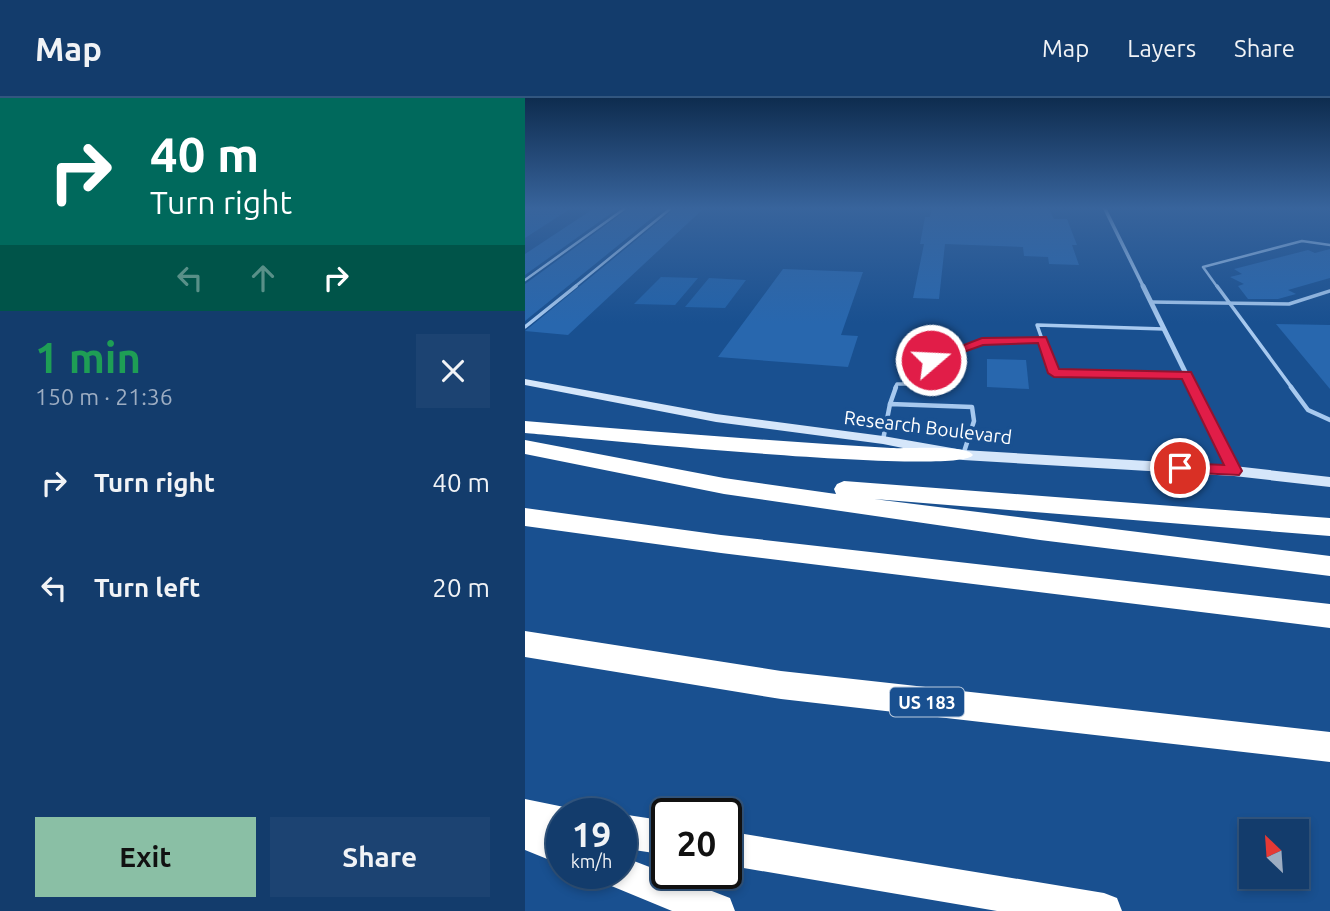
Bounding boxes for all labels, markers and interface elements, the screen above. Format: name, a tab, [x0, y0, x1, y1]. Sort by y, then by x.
text: Map	[35, 30, 102, 67]
text: Map	[1042, 35, 1089, 62]
text: Layers	[1127, 35, 1196, 62]
text: Share	[1234, 35, 1295, 62]
icon: right	[35, 126, 126, 217]
text: 40 m	[150, 126, 259, 181]
text: Turn right	[150, 184, 292, 220]
icon: left	[171, 259, 209, 297]
icon: ahead	[244, 259, 282, 297]
icon: right	[317, 259, 355, 297]
position arrow	[894, 323, 968, 397]
text: 1 min	[35, 334, 141, 381]
button: close	[416, 334, 490, 408]
text: 150 m · 21:36	[35, 384, 173, 409]
street label: Research Boulevard	[843, 406, 1013, 448]
pin	[1150, 438, 1210, 498]
icon: arrive	[1161, 449, 1199, 487]
icon: right	[35, 464, 73, 502]
text: Turn right	[94, 468, 215, 497]
text: 40 m	[432, 468, 490, 497]
icon: left	[35, 569, 73, 607]
text: Turn left	[94, 573, 200, 602]
text: 20 m	[432, 573, 490, 602]
road number: US 183	[890, 688, 964, 716]
speed limit sign: 20	[651, 798, 742, 889]
text: 19	[572, 814, 611, 854]
button: Exit	[35, 817, 256, 897]
button: Share	[270, 817, 490, 897]
north arrow	[1239, 819, 1309, 889]
map controls	[1239, 819, 1309, 889]
text: km/h	[571, 851, 612, 871]

